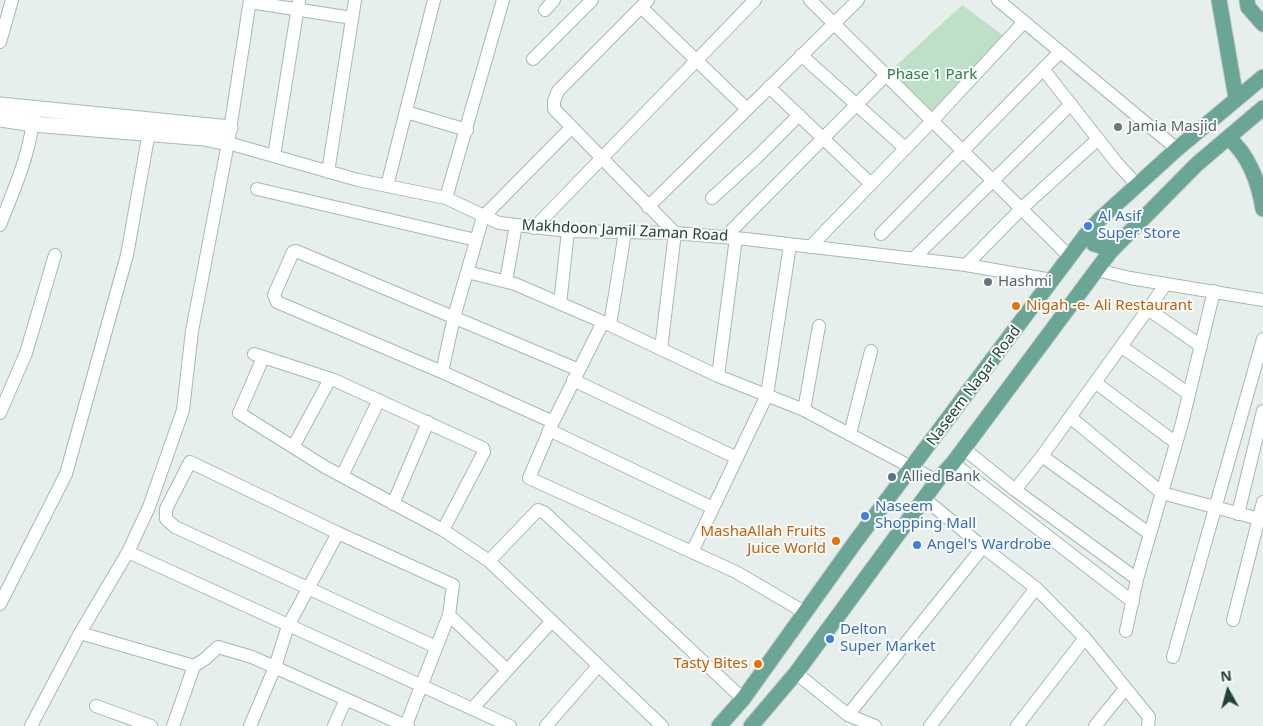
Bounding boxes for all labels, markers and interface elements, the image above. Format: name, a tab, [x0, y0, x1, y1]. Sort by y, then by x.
park label: Phase 1 Park	[887, 66, 977, 84]
place label: Jamia Masjid	[1128, 118, 1217, 136]
marker: Jamia Masjid	[1112, 121, 1124, 133]
place label: Al Asif Super Store	[1098, 208, 1180, 243]
street label: Makhdoon Jamil Zaman Road	[521, 217, 729, 245]
marker: Al Asif Super Store	[1082, 220, 1094, 232]
place label: Hashmi	[998, 273, 1052, 291]
marker: Hashmi	[982, 276, 994, 288]
place label: Nigah -e- Ali Restaurant	[1026, 297, 1192, 315]
marker: Nigah -e- Ali Restaurant	[1010, 300, 1022, 312]
street label: Naseem Nagar Road	[923, 323, 1025, 449]
place label: Allied Bank	[902, 468, 980, 486]
marker: Allied Bank	[886, 471, 898, 483]
place label: Naseem Shopping Mall	[875, 498, 976, 533]
marker: Naseem Shopping Mall	[859, 510, 871, 522]
place label: MashaAllah Fruits Juice World	[700, 523, 826, 558]
marker: MashaAllah Fruits Juice World	[830, 535, 842, 547]
place label: Angel's Wardrobe	[927, 536, 1051, 554]
marker: Angel's Wardrobe	[911, 539, 923, 551]
place label: Delton Super Market	[840, 621, 935, 656]
marker: Delton Super Market	[824, 633, 836, 645]
place label: Tasty Bites	[674, 655, 748, 673]
marker: Tasty Bites	[752, 658, 764, 670]
text: N	[1219, 665, 1233, 686]
north arrow	[1203, 666, 1253, 716]

